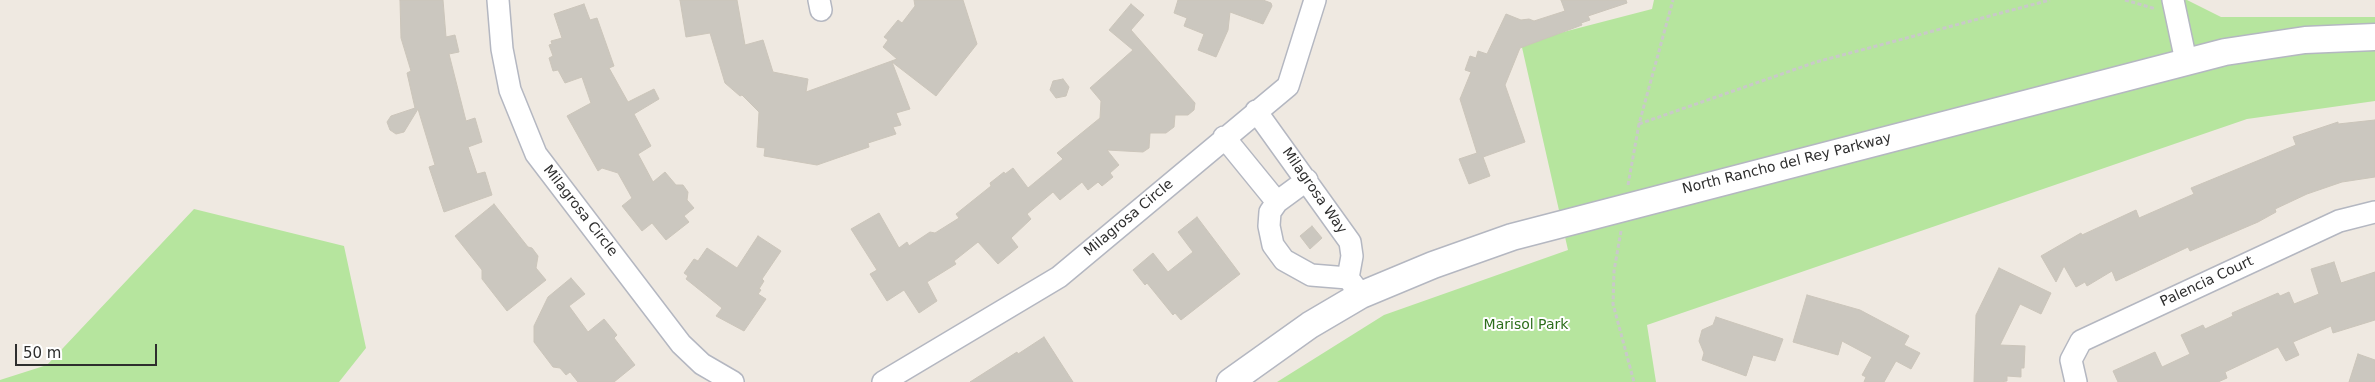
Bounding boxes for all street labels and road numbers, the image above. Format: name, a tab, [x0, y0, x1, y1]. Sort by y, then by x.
street label: North Rancho del Rey Parkway	[1681, 130, 1893, 198]
street label: Milagrosa Way	[1278, 145, 1350, 237]
street label: Milagrosa Circle	[539, 162, 621, 260]
street label: Milagrosa Circle	[1081, 176, 1177, 260]
street label: Palencia Court	[2158, 253, 2256, 311]

